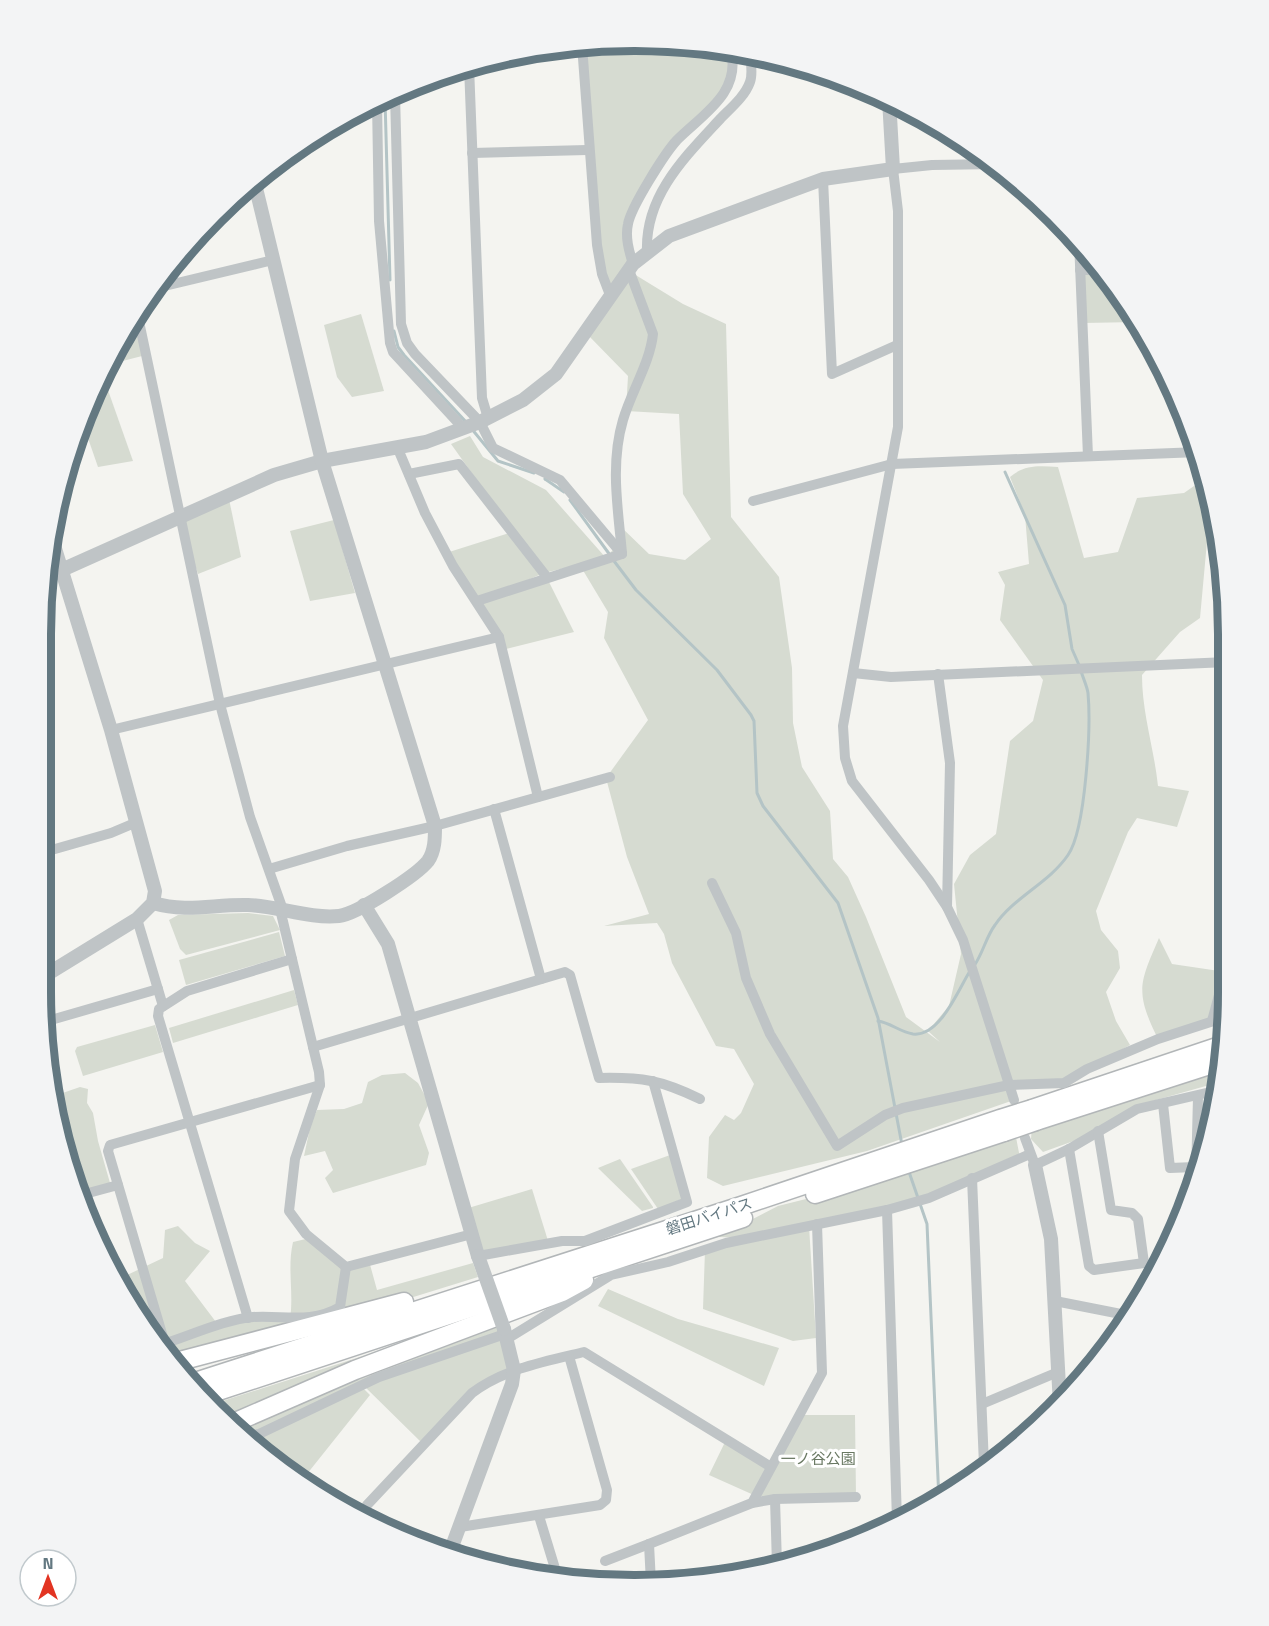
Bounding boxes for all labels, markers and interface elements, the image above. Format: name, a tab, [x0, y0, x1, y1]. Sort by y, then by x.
street label: 磐田バイパス	[663, 1191, 755, 1241]
park label: 一ノ谷公園	[780, 1447, 856, 1470]
north arrow	[18, 1548, 78, 1608]
text: N	[42, 1551, 54, 1575]

